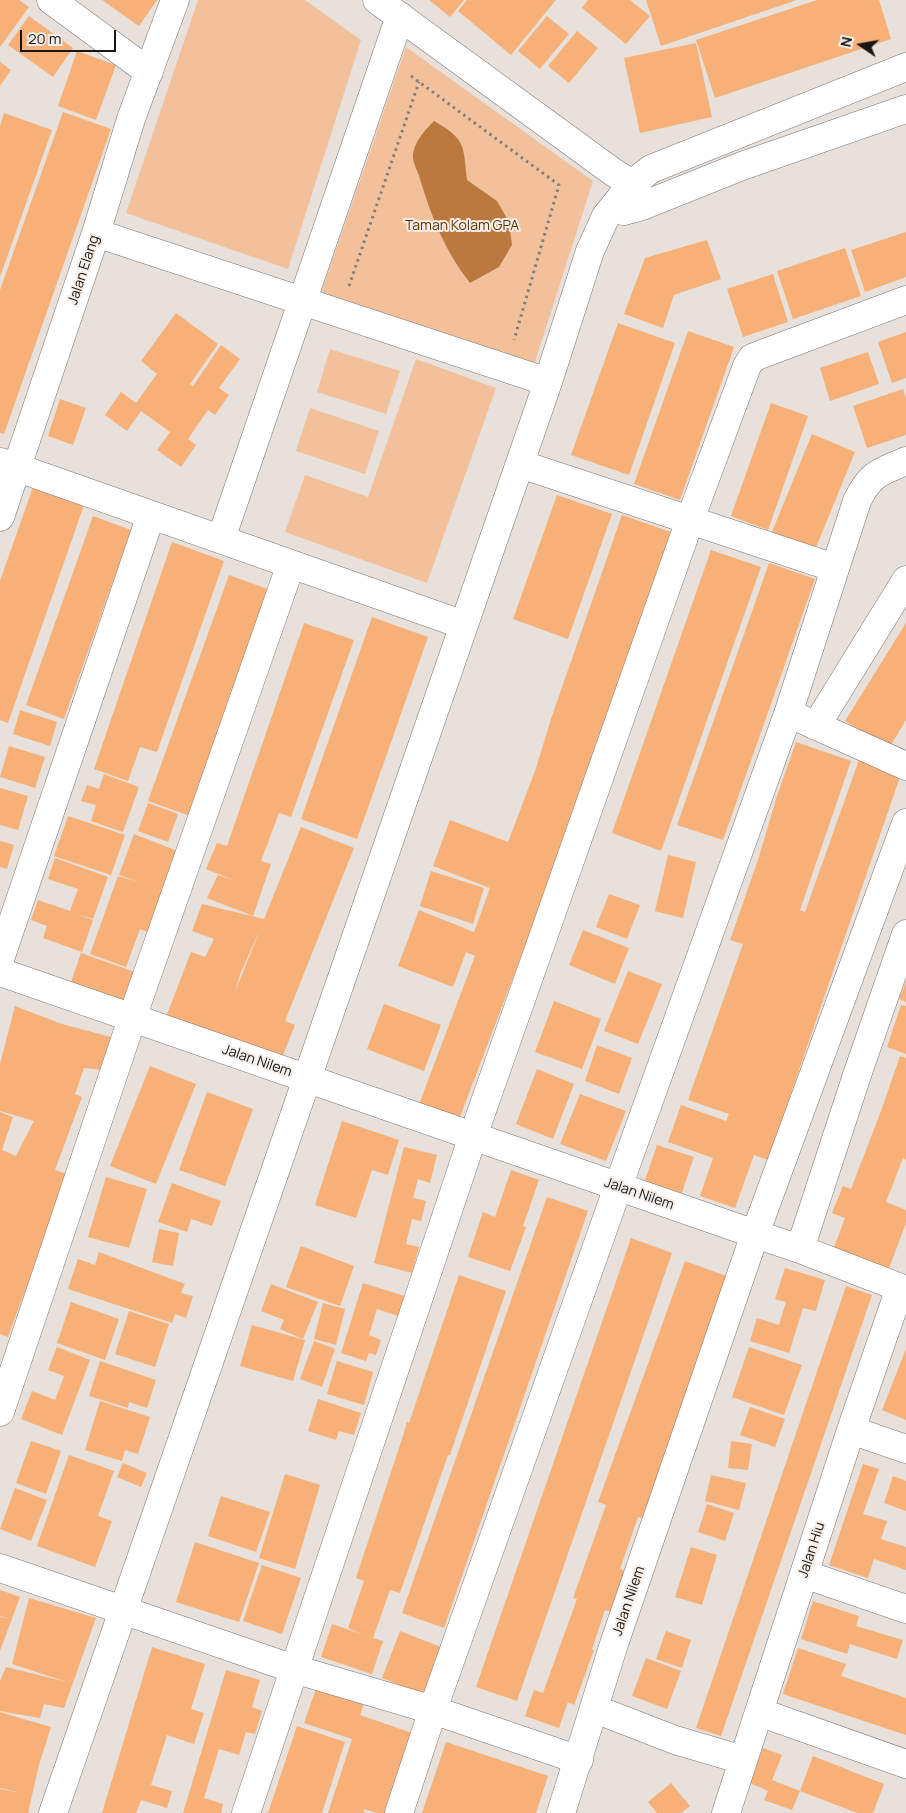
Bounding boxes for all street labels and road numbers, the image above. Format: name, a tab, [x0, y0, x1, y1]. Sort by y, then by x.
street label: Jalan Elang	[65, 233, 103, 307]
street label: Jalan Nilem	[220, 1041, 294, 1081]
street label: Jalan Nilem	[602, 1174, 676, 1214]
street label: Jalan Hiu	[795, 1520, 829, 1580]
street label: Jalan Nilem	[609, 1564, 649, 1638]

